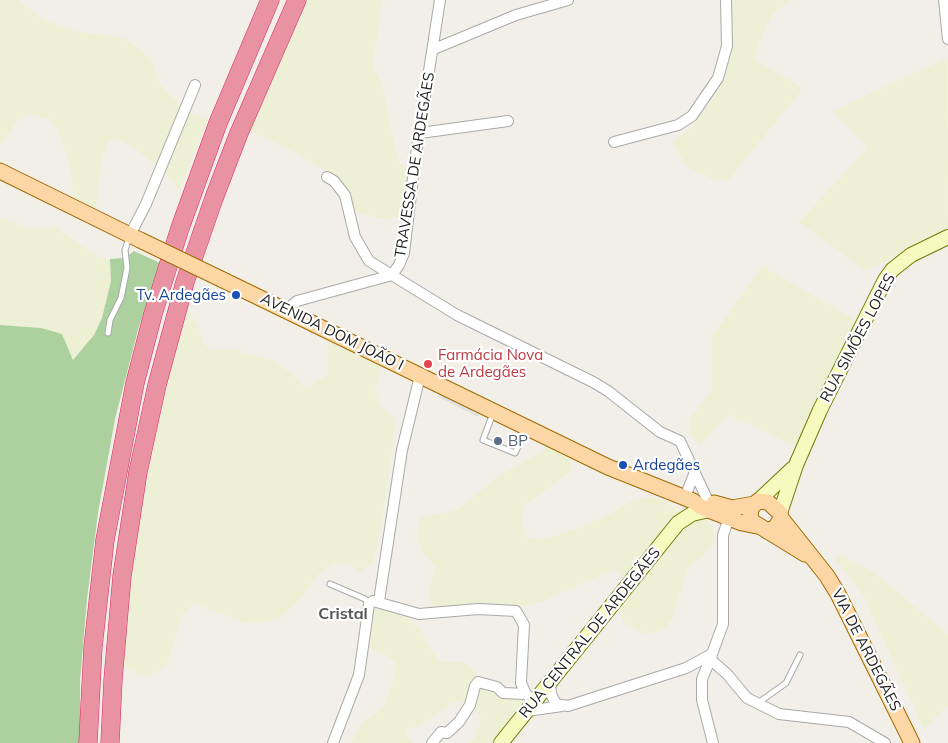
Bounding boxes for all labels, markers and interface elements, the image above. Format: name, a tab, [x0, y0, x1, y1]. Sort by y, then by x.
street label: TRAVESSA DE ARDEGÃES	[391, 71, 439, 259]
street label: RUA SIMÕES LOPES	[817, 271, 899, 405]
place label: Tv. Ardegães	[136, 286, 226, 304]
marker: Tv. Ardegães	[230, 289, 242, 301]
street label: AVENIDA DOM JOÃO I	[258, 290, 406, 374]
place label: Farmácia Nova de Ardegães	[438, 346, 543, 381]
marker: Farmácia Nova de Ardegães	[422, 358, 434, 370]
place label: BP	[508, 432, 528, 450]
marker: BP	[492, 435, 504, 447]
place label: Ardegães	[633, 456, 700, 474]
marker: Ardegães	[617, 459, 629, 471]
street label: RUA CENTRAL DE ARDEGÃES	[516, 544, 664, 722]
street label: VIA DE ARDEGÃES	[827, 586, 905, 714]
district label: Cristal	[318, 604, 368, 624]

